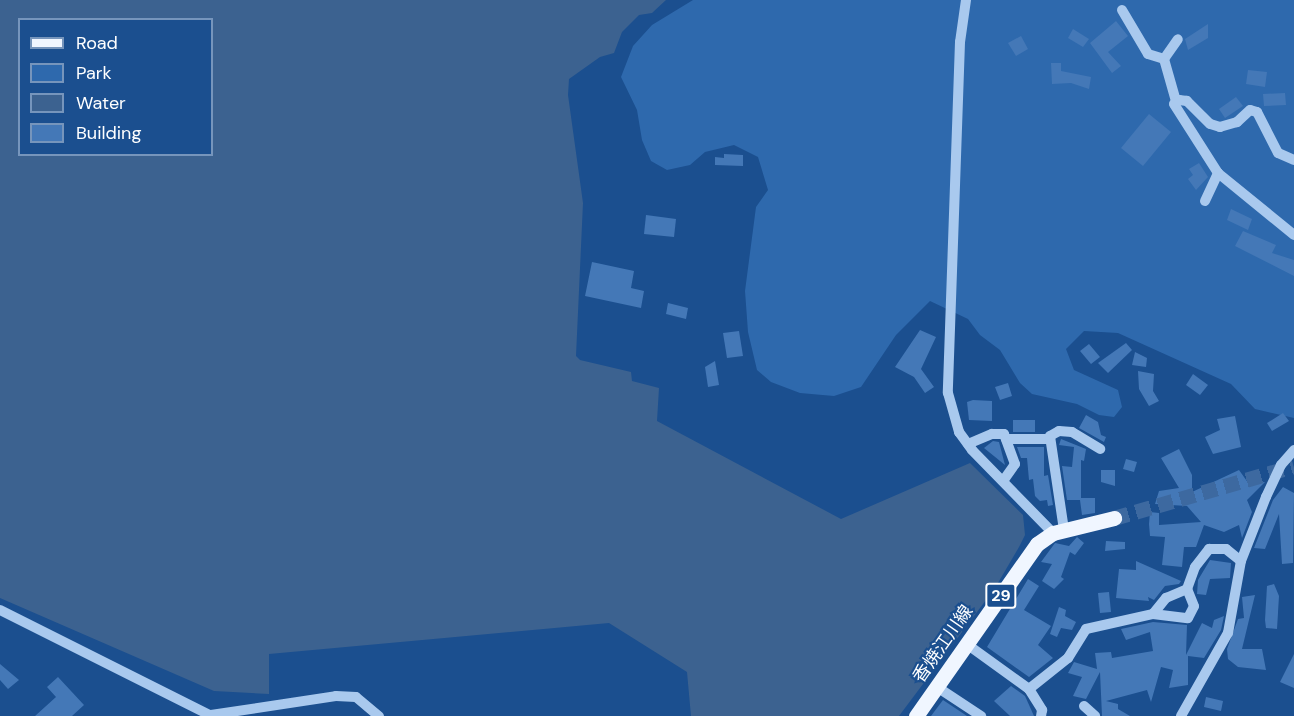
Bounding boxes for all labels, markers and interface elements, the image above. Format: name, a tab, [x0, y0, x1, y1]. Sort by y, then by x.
legend	[18, 18, 213, 156]
text: Road	[76, 31, 118, 55]
text: Park	[76, 61, 112, 85]
text: Water	[76, 91, 126, 115]
text: Building	[76, 121, 141, 145]
road number: 29	[984, 583, 1018, 609]
street label: 香焼江川線	[908, 601, 978, 687]

